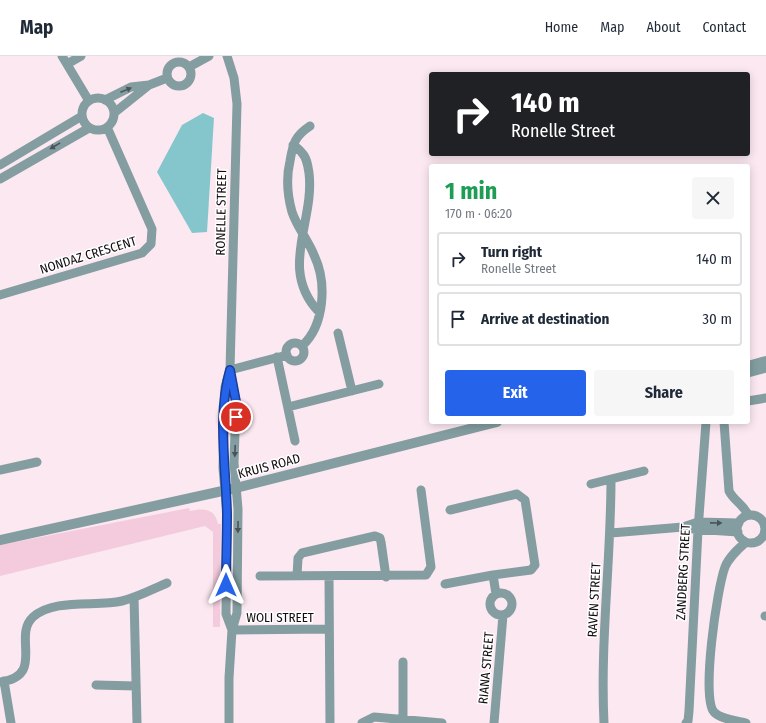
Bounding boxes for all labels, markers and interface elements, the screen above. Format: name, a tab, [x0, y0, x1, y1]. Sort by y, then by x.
text: Map	[20, 16, 53, 39]
text: Home	[545, 19, 578, 36]
text: Map	[600, 19, 624, 36]
text: About	[646, 19, 681, 36]
text: Contact	[703, 19, 746, 36]
text: 140 m	[511, 86, 580, 119]
one-way arrow	[120, 87, 132, 93]
icon: right	[445, 88, 497, 140]
text: Ronelle Street	[511, 120, 615, 142]
one-way arrow	[49, 143, 61, 150]
street label: RONELLE STREET	[213, 168, 229, 256]
text: 1 min	[445, 177, 497, 205]
button: close	[692, 177, 734, 219]
text: 170 m · 06:20	[445, 206, 512, 221]
street label: NONDAZ CRESCENT	[38, 233, 138, 277]
text: Turn right	[481, 243, 542, 261]
icon: right	[447, 248, 469, 270]
text: 140 m	[696, 250, 732, 268]
text: Ronelle Street	[481, 261, 556, 276]
icon: arrive	[447, 308, 469, 330]
text: Arrive at destination	[481, 310, 609, 328]
text: 30 m	[702, 310, 732, 328]
button: Exit	[445, 370, 586, 416]
button: Share	[594, 370, 734, 416]
pin	[219, 400, 253, 434]
icon: arrive	[225, 406, 247, 428]
one-way arrow	[231, 445, 238, 457]
street label: KRUIS ROAD	[236, 450, 302, 482]
one-way arrow	[710, 519, 722, 526]
one-way arrow	[235, 521, 241, 534]
street label: ZANDBERG STREET	[673, 523, 693, 621]
street label: RAVEN STREET	[585, 562, 603, 638]
position arrow	[205, 564, 247, 606]
street label: WOLI STREET	[246, 610, 314, 625]
street label: RIANA STREET	[475, 631, 497, 705]

